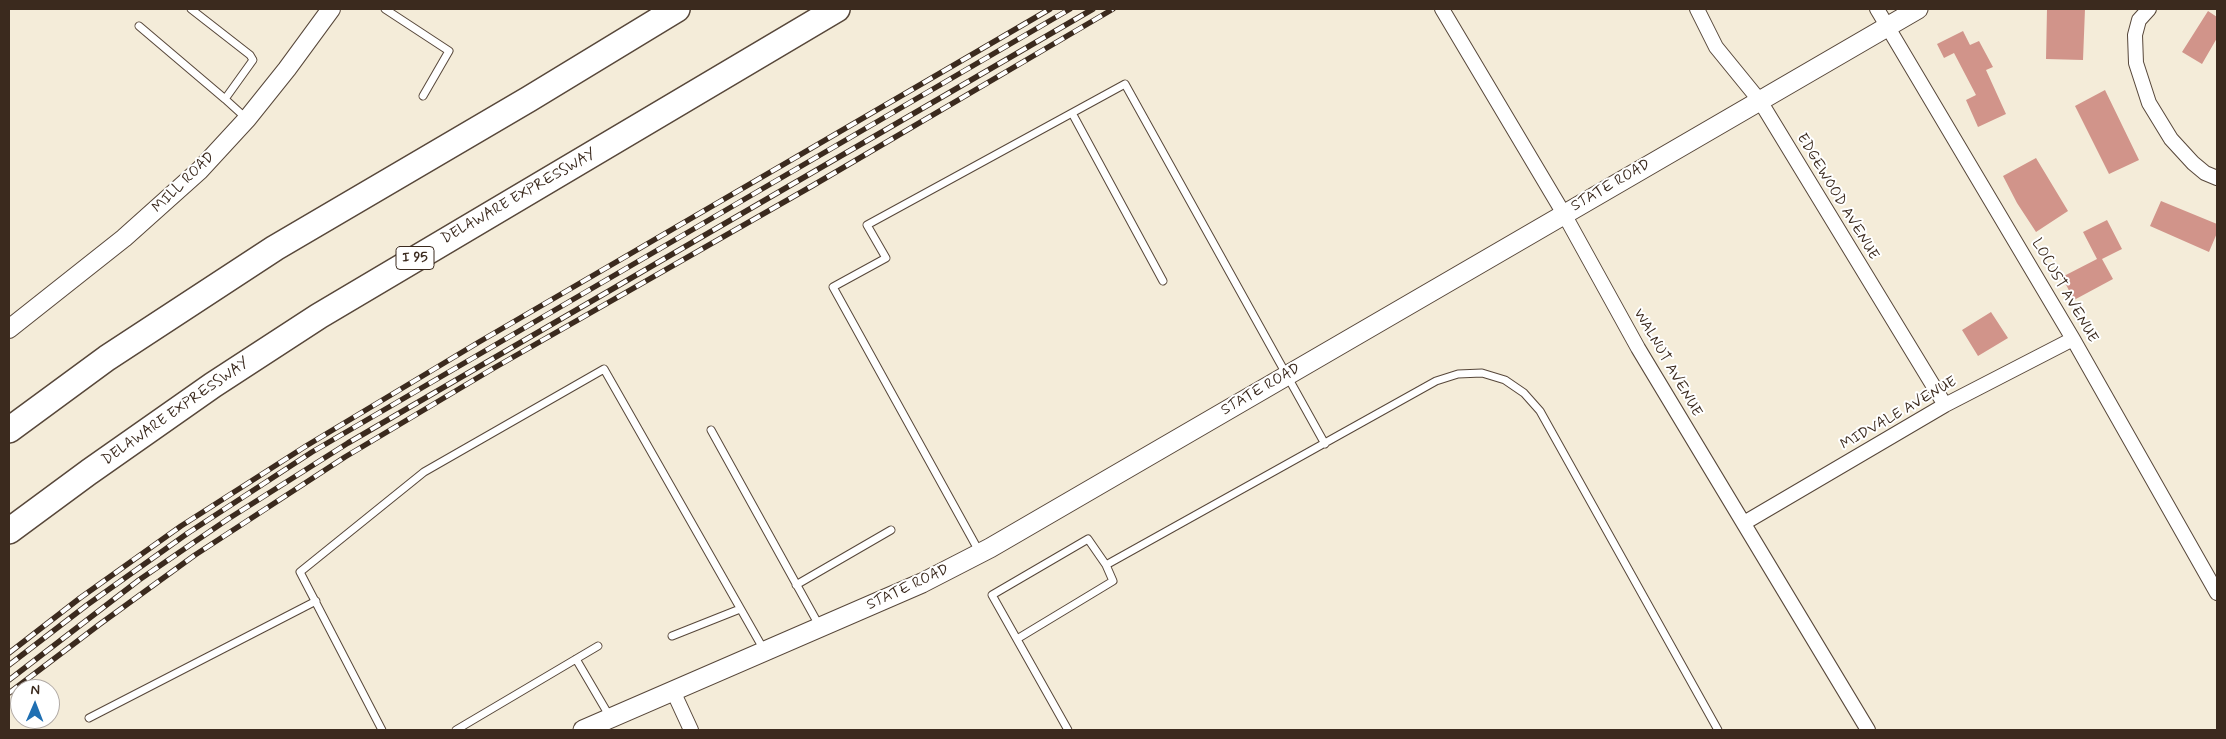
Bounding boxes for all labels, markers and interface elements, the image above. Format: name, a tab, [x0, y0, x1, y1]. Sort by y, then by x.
street label: EDGEWOOD AVENUE	[1792, 130, 1882, 264]
street label: DELAWARE EXPRESSWAY	[438, 145, 600, 249]
street label: MILL ROAD	[149, 149, 219, 217]
street label: STATE ROAD	[1568, 156, 1654, 216]
street label: LOCUST AVENUE	[2027, 236, 2101, 346]
road number: I 95	[396, 247, 434, 270]
street label: WALNUT AVENUE	[1629, 306, 1705, 420]
street label: DELAWARE EXPRESSWAY	[99, 354, 253, 470]
street label: STATE ROAD	[1218, 360, 1304, 420]
street label: MIDVALE AVENUE	[1838, 373, 1960, 455]
street label: STATE ROAD	[864, 561, 952, 615]
north arrow	[10, 679, 60, 729]
text: N	[30, 681, 40, 699]

